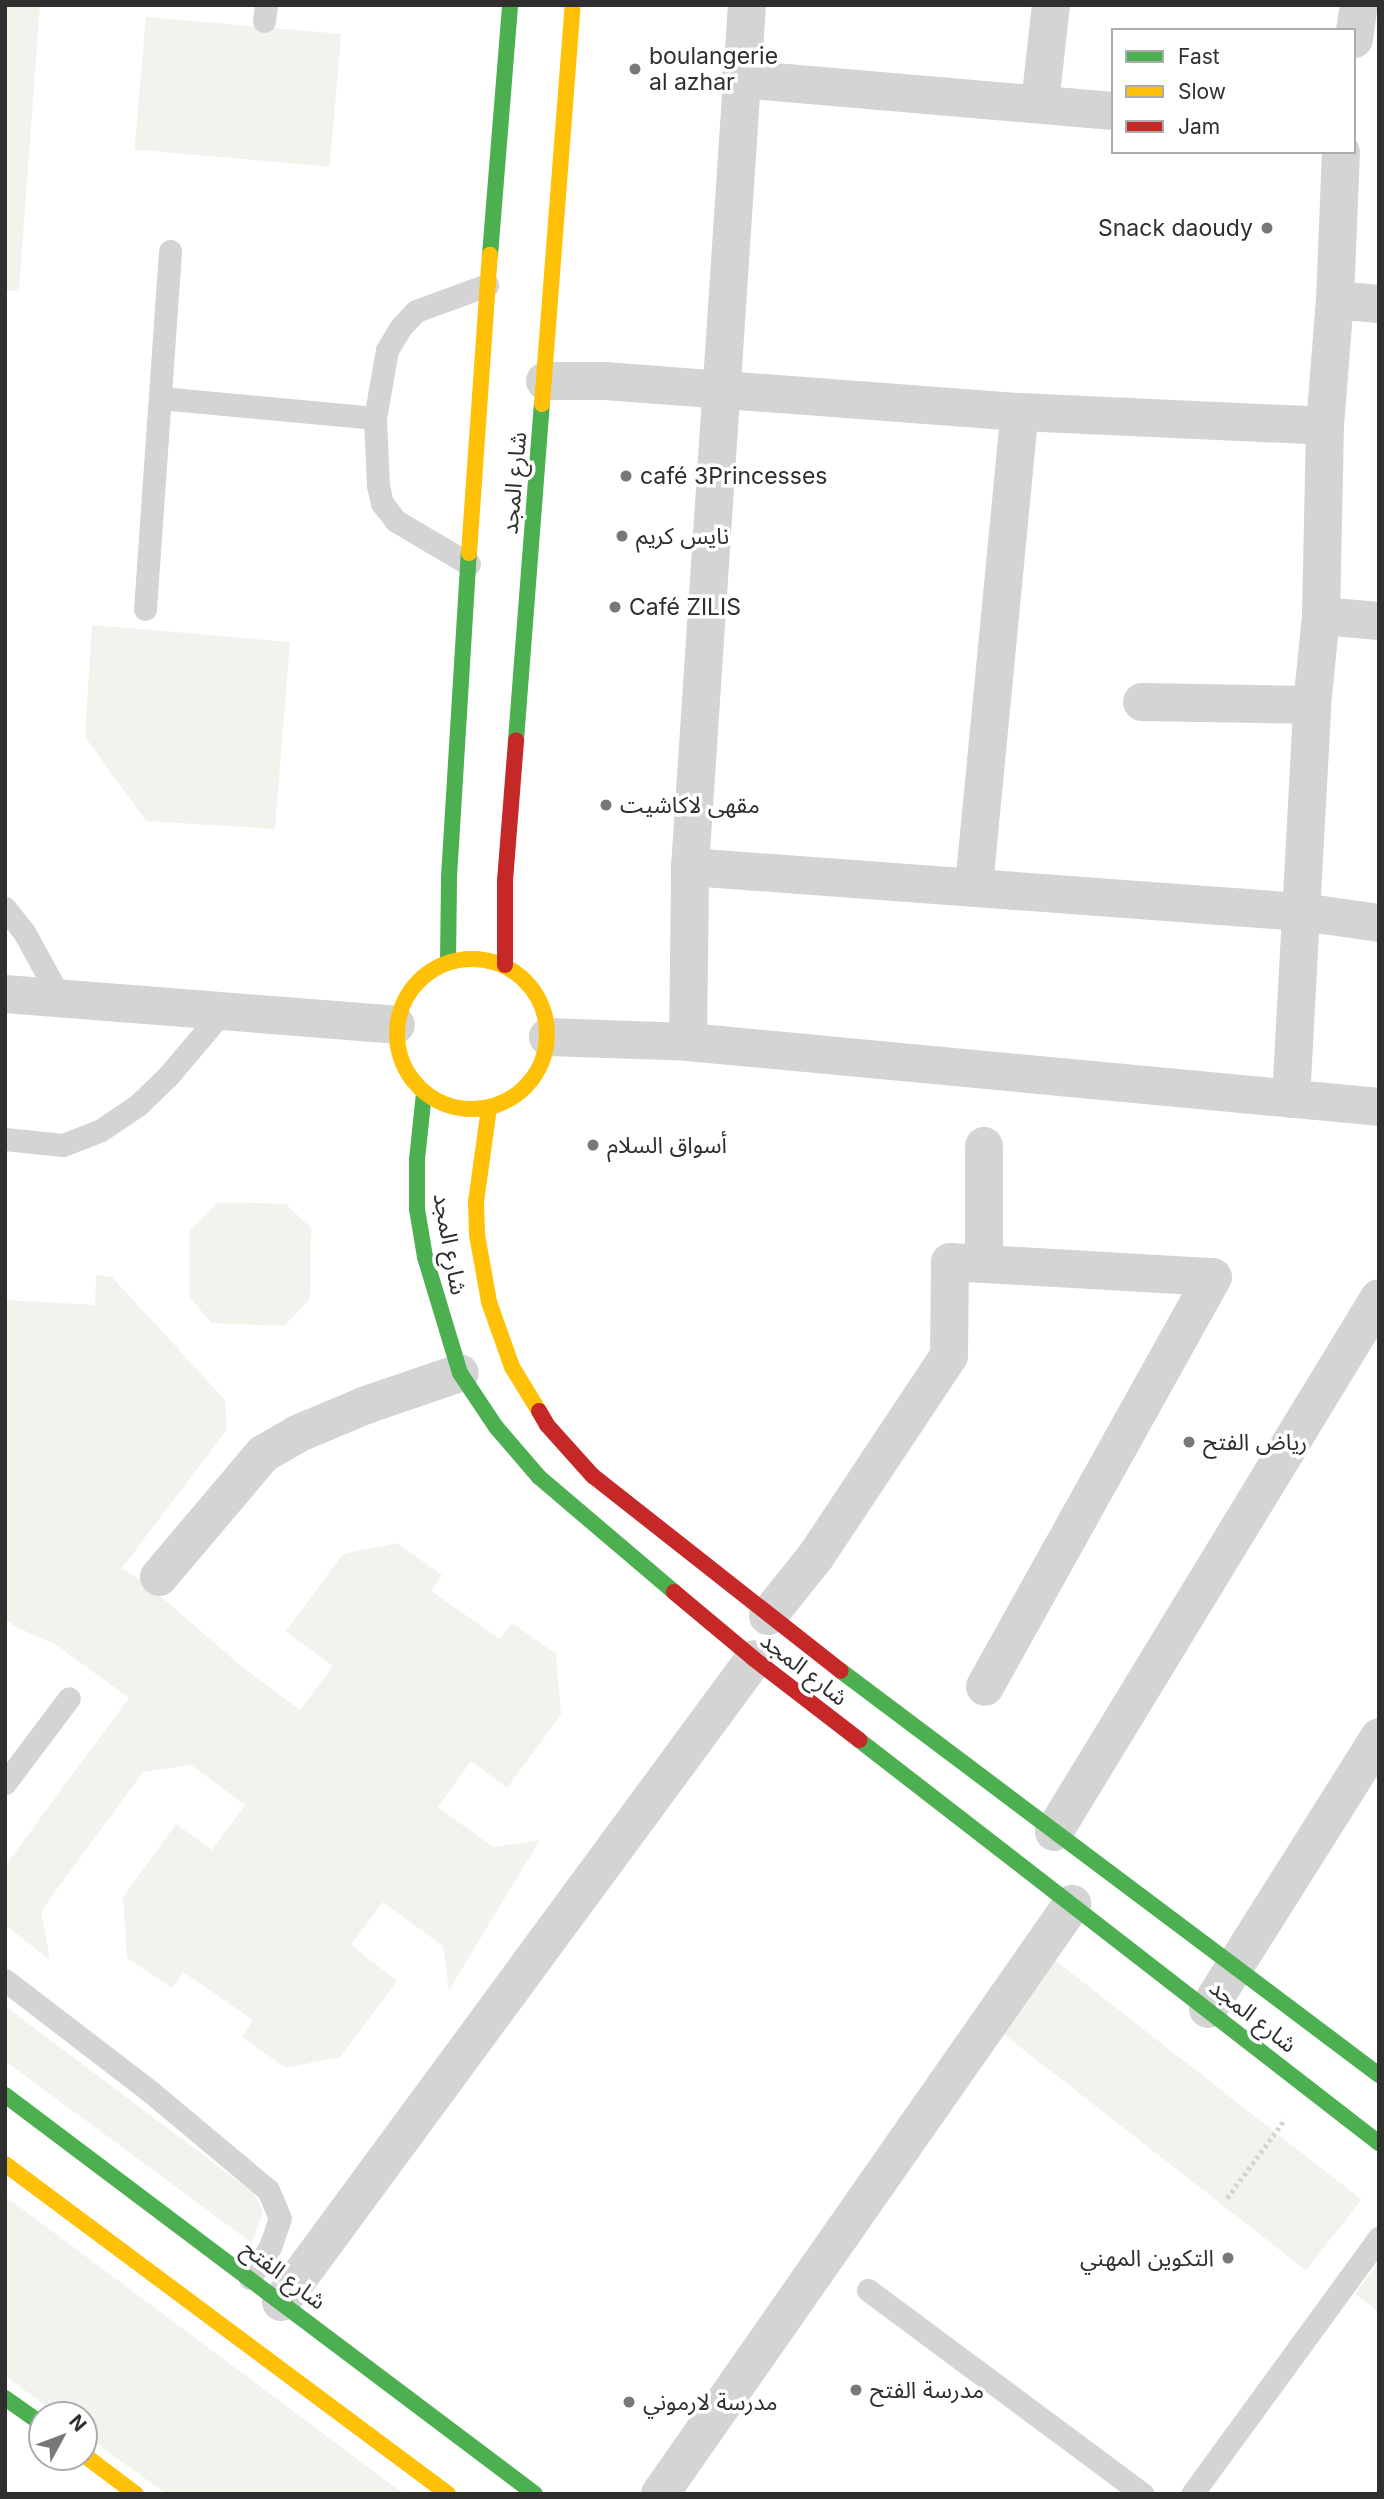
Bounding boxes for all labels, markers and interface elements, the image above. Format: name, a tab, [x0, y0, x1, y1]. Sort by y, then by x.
legend	[1111, 28, 1356, 154]
place label: boulangerie al azhar	[649, 42, 778, 96]
text: Fast	[1178, 44, 1220, 69]
marker: boulangerie al azhar	[627, 61, 643, 77]
text: Slow	[1178, 79, 1226, 104]
text: Jam	[1178, 114, 1220, 139]
place label: Snack daoudy	[1098, 214, 1253, 242]
marker: Snack daoudy	[1259, 220, 1275, 236]
street label: شارع المجد	[496, 431, 532, 535]
place label: café 3Princesses	[640, 462, 827, 490]
marker: café 3Princesses	[618, 468, 634, 484]
place label: نايس كريم	[636, 522, 729, 550]
marker: نايس كريم	[614, 528, 630, 544]
place label: Café ZILIS	[629, 593, 741, 621]
marker: Café ZILIS	[607, 599, 623, 615]
place label: مقهى لاكاشيت	[620, 791, 760, 819]
marker: مقهى لاكاشيت	[598, 797, 614, 813]
place label: أسواق السلام	[607, 1131, 727, 1159]
marker: أسواق السلام	[585, 1137, 601, 1153]
street label: شارع المجد	[427, 1191, 473, 1297]
place label: رياض الفتح	[1203, 1428, 1307, 1456]
marker: رياض الفتح	[1181, 1434, 1197, 1450]
street label: شارع المجد	[755, 1626, 853, 1712]
street label: شارع المجد	[1204, 1973, 1302, 2059]
street label: شارع الفتح	[237, 2235, 331, 2315]
place label: التكوين المهني	[1080, 2244, 1214, 2272]
marker: التكوين المهني	[1220, 2250, 1236, 2266]
place label: مدرسة الفتح	[870, 2376, 984, 2404]
marker: مدرسة الفتح	[848, 2382, 864, 2398]
place label: مدرسة لارموني	[643, 2388, 778, 2416]
marker: مدرسة لارموني	[621, 2394, 637, 2410]
north arrow	[28, 2401, 98, 2471]
text: N	[64, 2410, 91, 2436]

